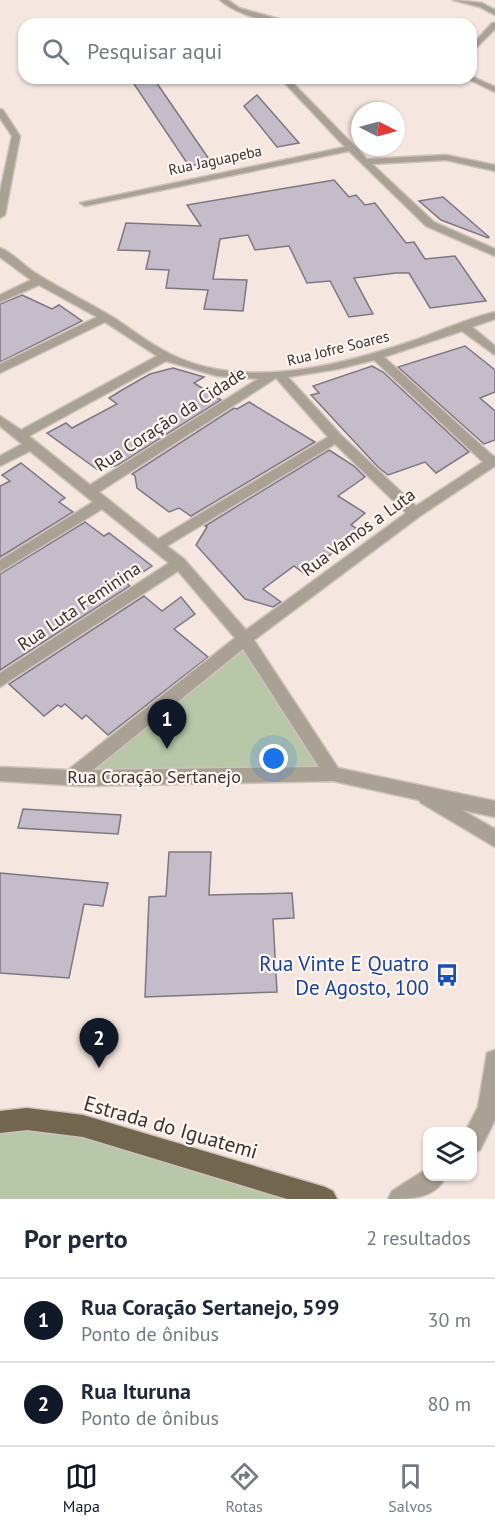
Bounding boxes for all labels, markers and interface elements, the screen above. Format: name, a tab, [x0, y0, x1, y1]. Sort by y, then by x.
search box	[18, 18, 477, 84]
icon: search	[39, 35, 72, 68]
text: Pesquisar aqui	[87, 37, 223, 65]
north arrow	[351, 102, 405, 156]
street label: Rua Jaguapeba	[167, 141, 263, 179]
street label: Rua Jofre Soares	[285, 326, 391, 370]
street label: Rua Coração da Cidade	[90, 361, 250, 477]
street label: Rua Vamos a Luta	[296, 483, 420, 581]
street label: Rua Luta Feminina	[13, 556, 145, 656]
pin: 1	[148, 700, 186, 749]
your location	[259, 744, 288, 773]
street label: Rua Coração Sertanejo	[67, 765, 241, 788]
place label: Rua Vinte E Quatro De Agosto, 100	[259, 950, 429, 1001]
bus stop icon: Rua Vinte E Quatro De Agosto, 100	[434, 962, 460, 988]
pin: 2	[80, 1018, 118, 1068]
street label: Estrada do Iguatemi	[81, 1089, 261, 1165]
map controls	[423, 1127, 477, 1181]
button: layers	[423, 1127, 477, 1181]
text: Por perto	[24, 1222, 128, 1255]
text: 2 resultados	[366, 1225, 471, 1251]
text: Rua Coração Sertanejo, 599	[81, 1293, 340, 1321]
text: 1	[38, 1307, 49, 1333]
text: 30 m	[428, 1307, 471, 1333]
text: Ponto de ônibus	[81, 1321, 219, 1347]
text: Rua Ituruna	[81, 1377, 191, 1405]
text: 2	[38, 1391, 49, 1417]
text: 80 m	[428, 1391, 471, 1417]
text: Ponto de ônibus	[81, 1405, 219, 1431]
tab: Mapa	[63, 1460, 100, 1516]
tab: Rotas	[225, 1460, 263, 1516]
tab: Salvos	[388, 1460, 432, 1516]

